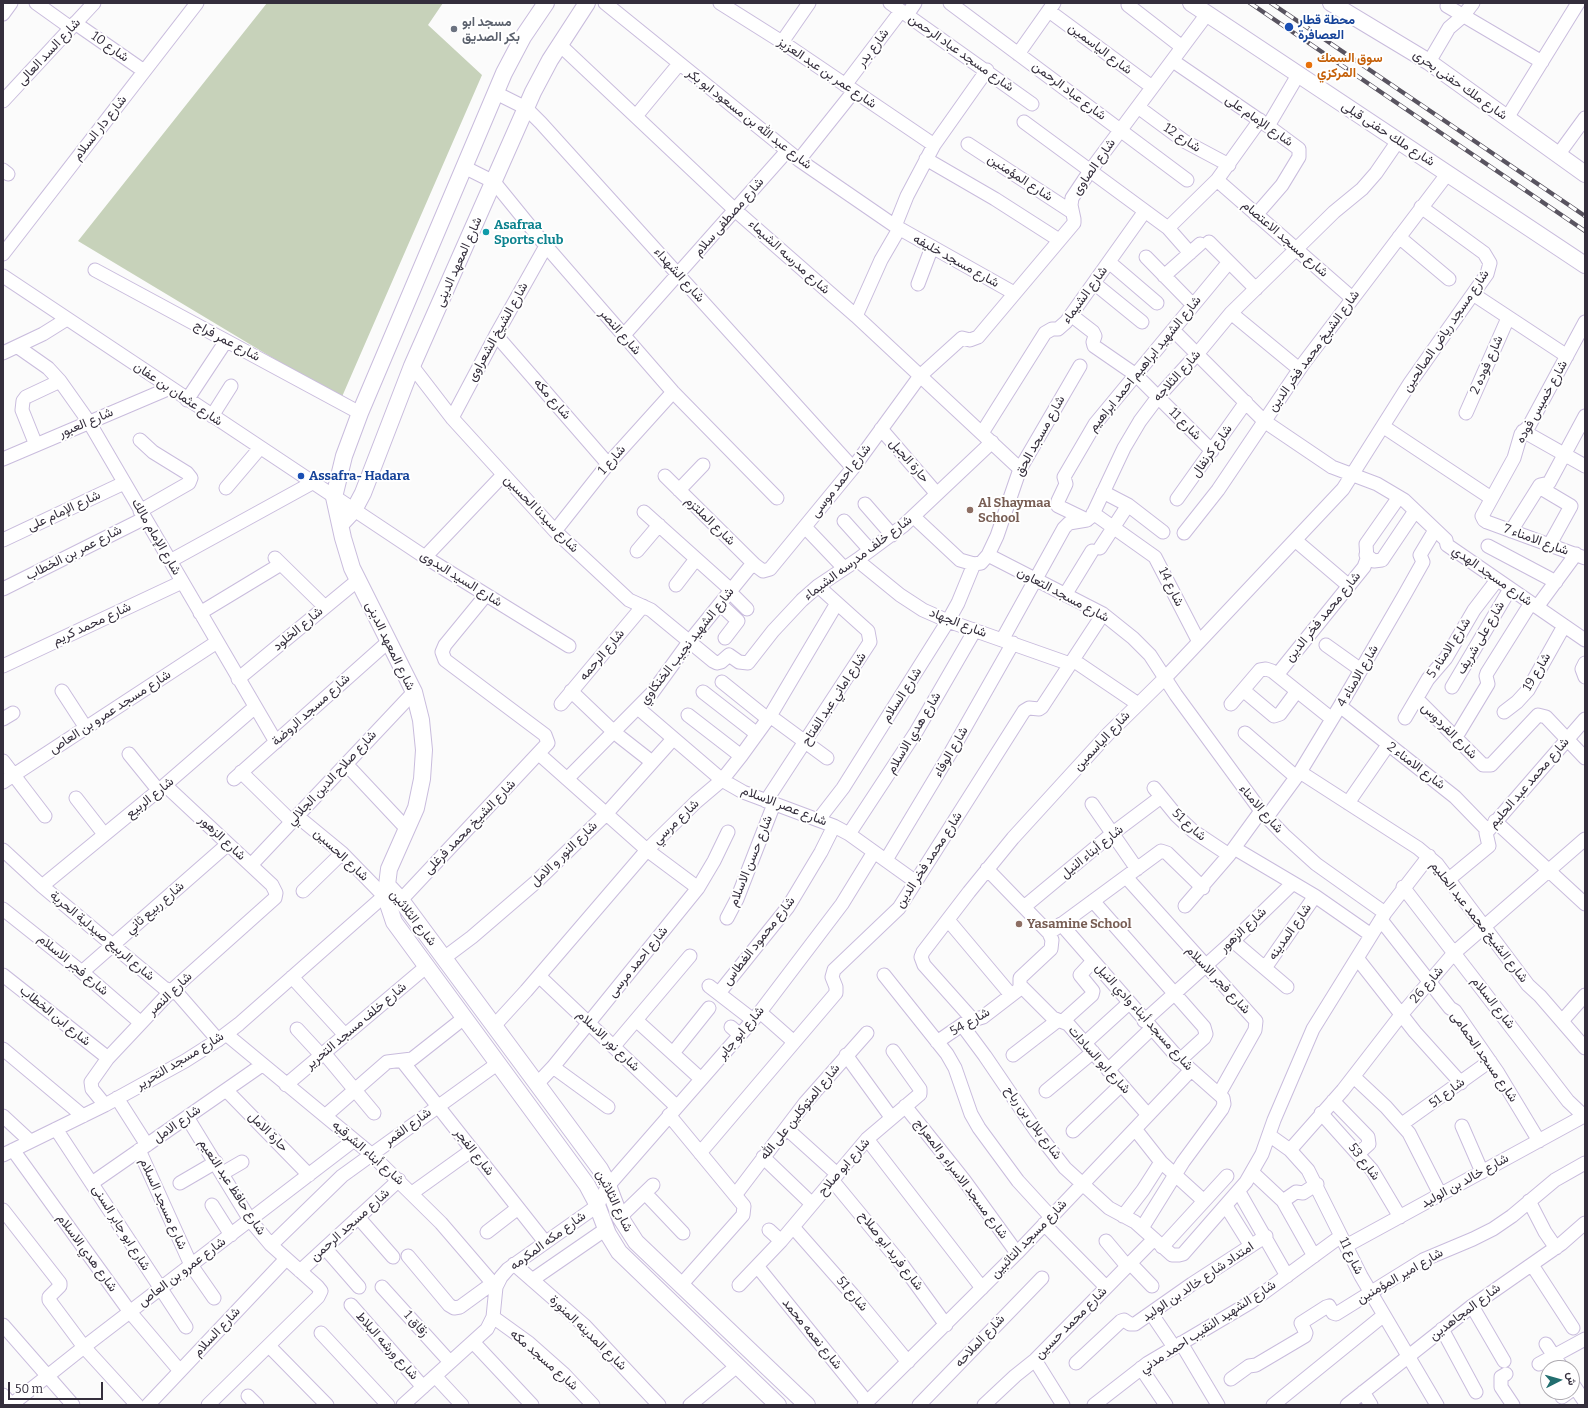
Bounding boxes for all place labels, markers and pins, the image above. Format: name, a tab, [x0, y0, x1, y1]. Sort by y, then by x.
place label: محطة قطار العصافرة	[1298, 12, 1355, 43]
place label: مسجد ابو بكر الصديق	[462, 14, 520, 45]
marker: محطة قطار العصافرة	[1283, 21, 1295, 33]
marker: مسجد ابو بكر الصديق	[449, 24, 459, 34]
place label: سوق السمك المركزي	[1317, 50, 1383, 81]
marker: سوق السمك المركزي	[1304, 60, 1314, 70]
place label: Asafraa Sports club	[494, 217, 563, 248]
marker: Asafraa Sports club	[481, 227, 491, 237]
place label: Assafra- Hadara	[309, 468, 410, 484]
marker: Assafra- Hadara	[296, 471, 306, 481]
place label: Al Shaymaa School	[978, 495, 1051, 526]
marker: Al Shaymaa School	[965, 505, 975, 515]
place label: Yasamine School	[1027, 916, 1132, 932]
marker: Yasamine School	[1014, 919, 1024, 929]

